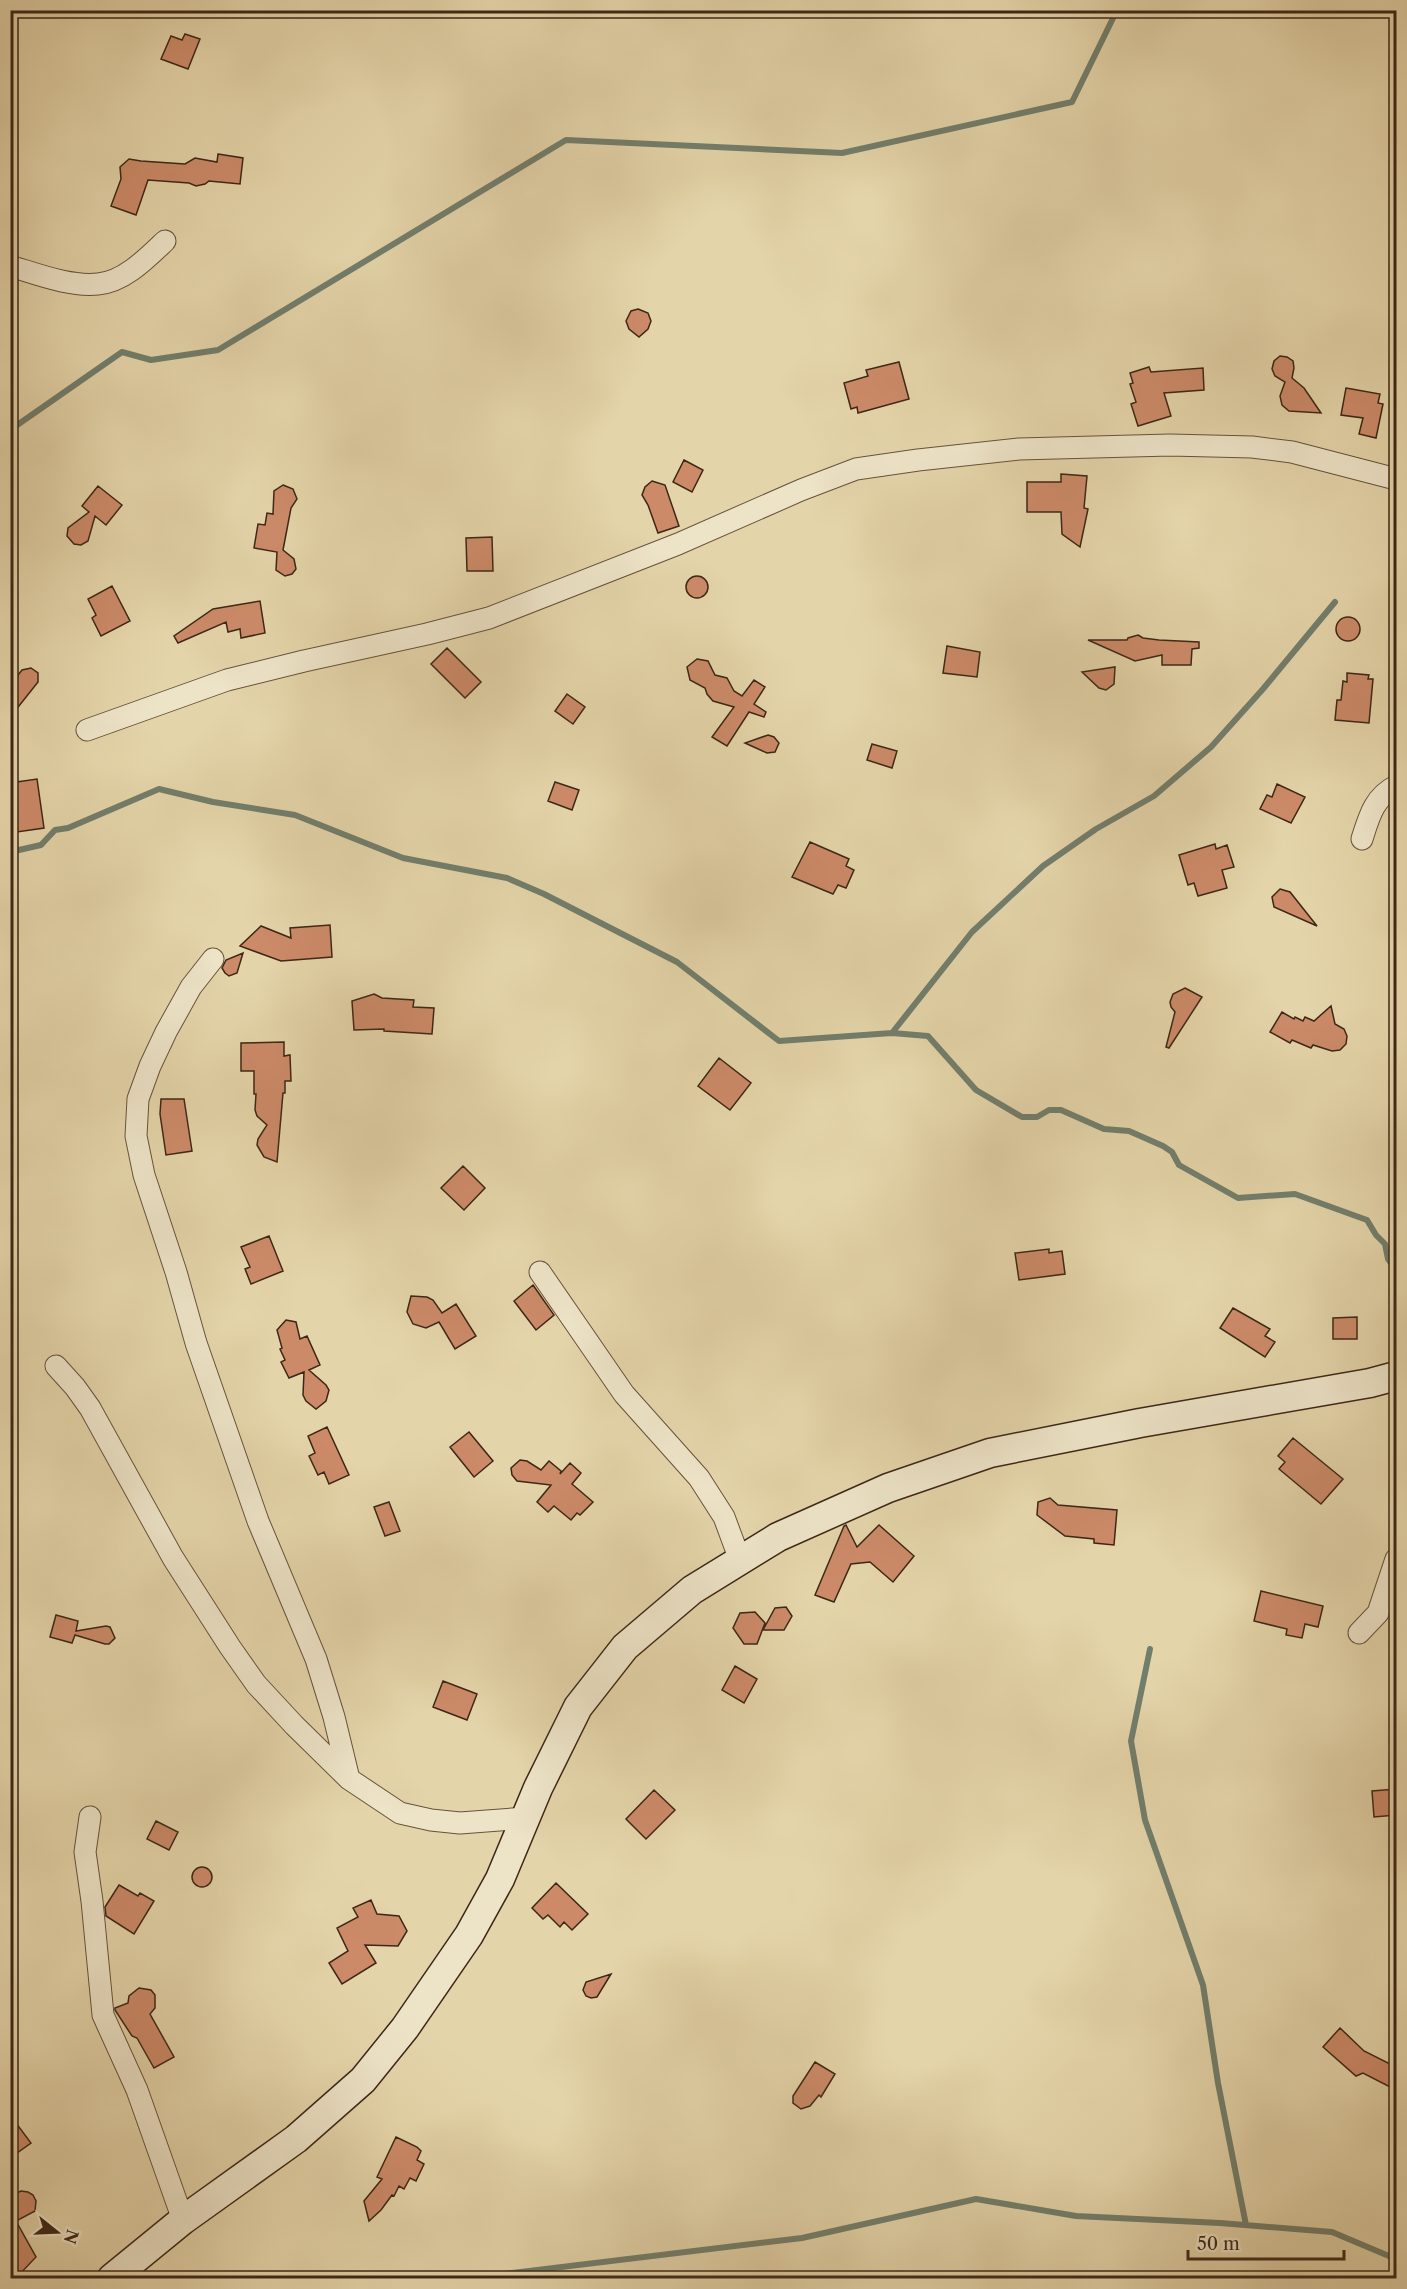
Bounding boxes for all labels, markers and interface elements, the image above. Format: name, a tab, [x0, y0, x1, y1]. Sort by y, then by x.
north arrow	[27, 2202, 87, 2262]
scale bar	[1188, 2223, 1344, 2261]
text: N	[60, 2227, 83, 2246]
text: 50 m	[1197, 2233, 1240, 2255]

